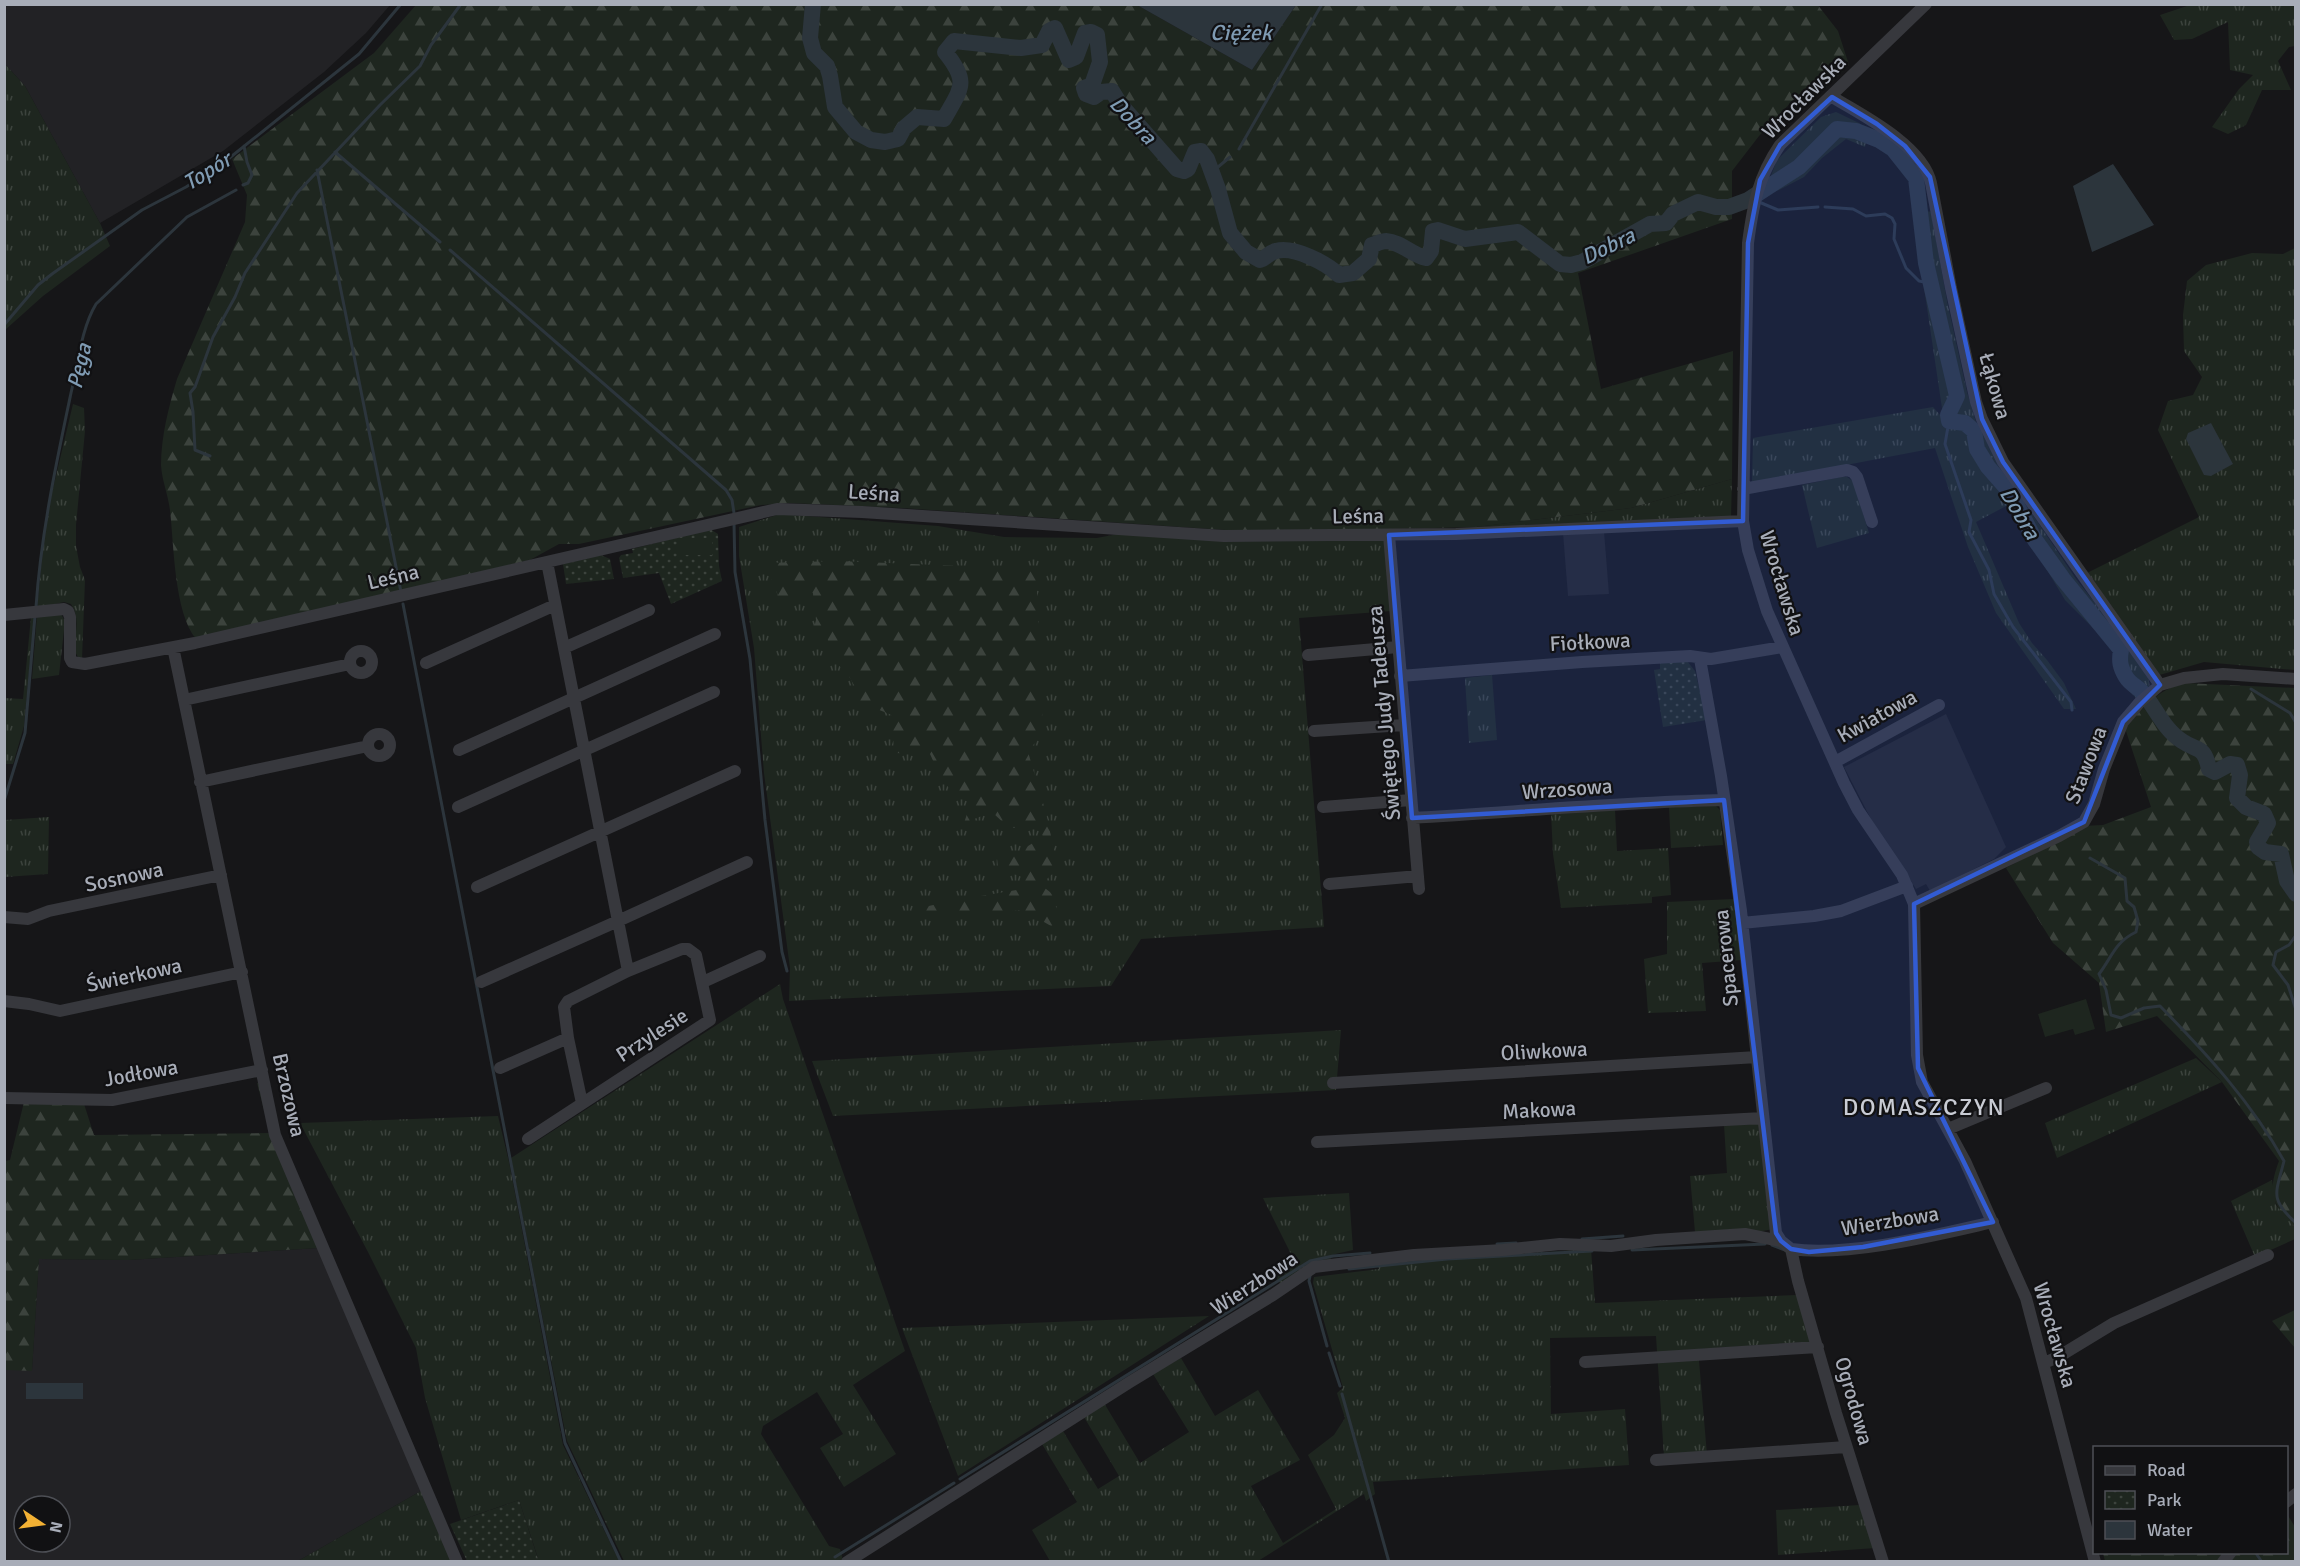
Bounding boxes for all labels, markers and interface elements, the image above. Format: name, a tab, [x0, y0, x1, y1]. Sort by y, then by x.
water label: Ciężek	[1210, 19, 1274, 46]
street label: Wrocławska	[1756, 49, 1852, 145]
water label: Dobra	[1104, 90, 1163, 150]
water label: Topór	[178, 144, 239, 196]
water label: Dobra	[1577, 221, 1640, 270]
water label: Pęga	[61, 340, 97, 391]
street label: Łąkowa	[1973, 350, 2017, 422]
street label: Leśna	[847, 478, 901, 508]
water label: Dobra	[1994, 482, 2047, 545]
street label: Leśna	[1332, 503, 1384, 529]
street label: Wrocławska	[1754, 527, 1810, 639]
street label: Leśna	[365, 558, 421, 596]
street label: Świętego Judy Tadeusza	[1362, 605, 1406, 821]
street label: Fiołkowa	[1549, 627, 1631, 657]
street label: Kwiatowa	[1833, 684, 1921, 748]
street label: Stawowa	[2059, 723, 2113, 807]
street label: Wrzosowa	[1521, 773, 1613, 805]
street label: Sosnowa	[82, 856, 166, 898]
street label: Spacerowa	[1708, 908, 1744, 1008]
street label: Świerkowa	[84, 952, 184, 998]
street label: Przylesie	[611, 1002, 693, 1068]
street label: Oliwkowa	[1500, 1036, 1588, 1066]
street label: Brzozowa	[267, 1050, 311, 1140]
street label: Jodłowa	[102, 1054, 180, 1092]
district label: DOMASZCZYN	[1843, 1092, 2005, 1122]
street label: Makowa	[1501, 1095, 1577, 1125]
street label: Wierzbowa	[1839, 1200, 1941, 1242]
street label: Wierzbowa	[1206, 1245, 1302, 1321]
street label: Wrocławska	[2028, 1279, 2082, 1391]
street label: Ogrodowa	[1829, 1354, 1879, 1448]
legend	[2093, 1446, 2288, 1554]
text: Road	[2147, 1459, 2186, 1481]
text: Park	[2147, 1489, 2182, 1511]
north arrow	[12, 1494, 72, 1554]
text: N	[45, 1519, 67, 1535]
text: Water	[2147, 1519, 2193, 1541]

